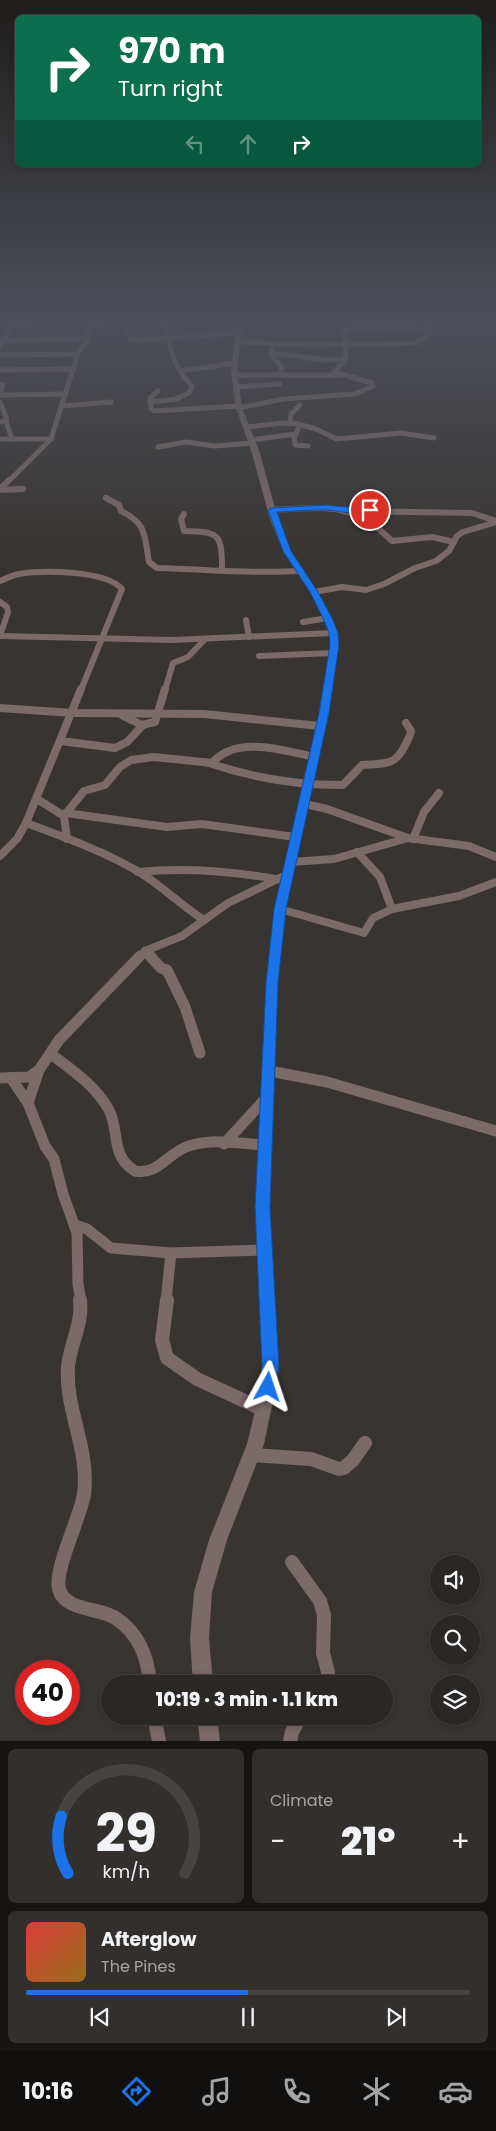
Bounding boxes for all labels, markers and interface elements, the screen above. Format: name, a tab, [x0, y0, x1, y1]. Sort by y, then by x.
text: 970 m	[118, 26, 226, 75]
icon: right	[35, 35, 100, 100]
text: Turn right	[118, 73, 223, 104]
icon: left	[181, 130, 209, 158]
icon: ahead	[234, 130, 262, 158]
icon: right	[287, 130, 315, 158]
pin	[349, 489, 391, 531]
icon: arrive	[356, 496, 384, 524]
position arrow	[241, 1360, 293, 1412]
map controls	[430, 1555, 480, 1725]
button: sound	[430, 1555, 480, 1605]
button: search	[430, 1615, 480, 1665]
speed limit sign: 40	[15, 1660, 80, 1725]
button: layers	[430, 1675, 480, 1725]
text: 10:19 · 3 min · 1.1 km	[156, 1686, 338, 1713]
text: Climate	[270, 1789, 333, 1812]
text: 29	[95, 1797, 157, 1870]
text: 21°	[341, 1815, 395, 1868]
text: −	[270, 1822, 285, 1861]
text: +	[451, 1822, 470, 1861]
text: km/h	[102, 1859, 150, 1884]
text: Afterglow	[101, 1926, 196, 1953]
text: The Pines	[101, 1955, 176, 1978]
icon: previous	[86, 2003, 114, 2031]
icon: pause	[234, 2003, 262, 2031]
icon: next	[382, 2003, 410, 2031]
icon: directions	[119, 2074, 154, 2109]
icon: music	[199, 2074, 234, 2109]
icon: phone	[279, 2074, 314, 2109]
icon: climate	[359, 2074, 394, 2109]
icon: car	[438, 2074, 473, 2109]
text: 10:16	[22, 2076, 74, 2107]

